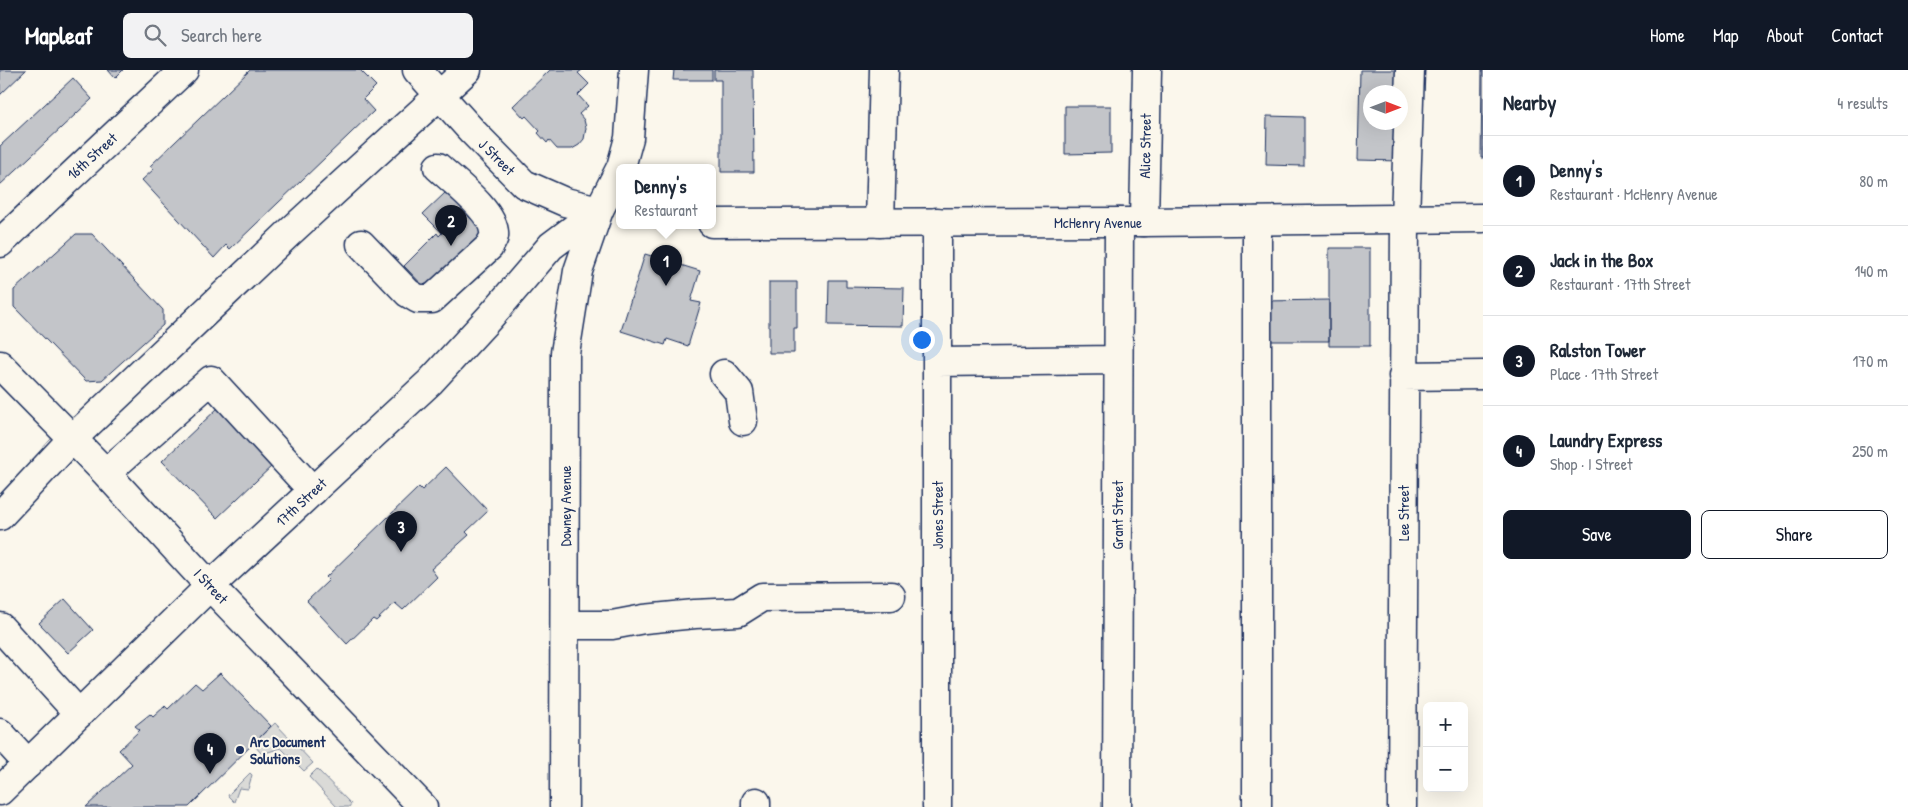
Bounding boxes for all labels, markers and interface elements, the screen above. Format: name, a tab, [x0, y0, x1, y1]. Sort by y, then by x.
search box	[123, 13, 473, 58]
text: Mapleaf	[25, 19, 93, 51]
icon: search	[141, 21, 169, 49]
text: Search here	[181, 22, 262, 48]
text: Home	[1650, 23, 1685, 48]
text: Map	[1713, 23, 1738, 48]
text: About	[1766, 23, 1803, 48]
text: Contact	[1831, 23, 1883, 48]
north arrow	[1363, 85, 1408, 130]
text: Nearby	[1503, 88, 1556, 117]
text: 4 results	[1837, 92, 1888, 114]
street label: Alice Street	[1134, 113, 1156, 179]
street label: 16th Street	[62, 127, 122, 184]
street label: J Street	[474, 134, 521, 181]
text: Denny's	[1550, 157, 1602, 183]
popup	[616, 164, 716, 229]
text: 1	[1516, 170, 1522, 192]
text: 80 m	[1859, 170, 1888, 192]
text: Denny's	[634, 173, 687, 199]
text: Restaurant · McHenry Avenue	[1550, 183, 1718, 205]
text: Restaurant	[634, 199, 698, 221]
pin: 2	[435, 205, 467, 246]
street label: McHenry Avenue	[1054, 212, 1142, 233]
pin: 1	[650, 245, 682, 286]
text: Jack in the Box	[1550, 247, 1654, 273]
text: 2	[1515, 260, 1523, 282]
text: 140 m	[1854, 260, 1888, 282]
text: Restaurant · 17th Street	[1550, 273, 1691, 295]
your location	[909, 327, 935, 353]
text: Ralston Tower	[1550, 337, 1646, 363]
text: 3	[1515, 350, 1523, 372]
text: 170 m	[1853, 350, 1888, 372]
text: Place · 17th Street	[1550, 363, 1658, 385]
text: Laundry Express	[1550, 427, 1662, 453]
text: 4	[1516, 440, 1522, 462]
text: 250 m	[1852, 440, 1888, 462]
text: Shop · I Street	[1550, 453, 1633, 475]
street label: Downey Avenue	[555, 466, 576, 546]
street label: 17th Street	[271, 472, 332, 531]
street label: Jones Street	[927, 480, 948, 549]
street label: Grant Street	[1107, 480, 1128, 550]
street label: Lee Street	[1393, 484, 1414, 541]
button: Save	[1503, 510, 1691, 559]
button: Share	[1701, 510, 1888, 559]
pin: 3	[385, 511, 417, 552]
street label: I Street	[189, 564, 234, 609]
map controls	[1423, 702, 1468, 792]
button: +	[1423, 702, 1468, 747]
place label: Arc Document Solutions	[250, 731, 326, 769]
pin: 4	[194, 733, 226, 774]
marker: Arc Document Solutions	[234, 744, 246, 756]
button: −	[1423, 747, 1468, 792]

